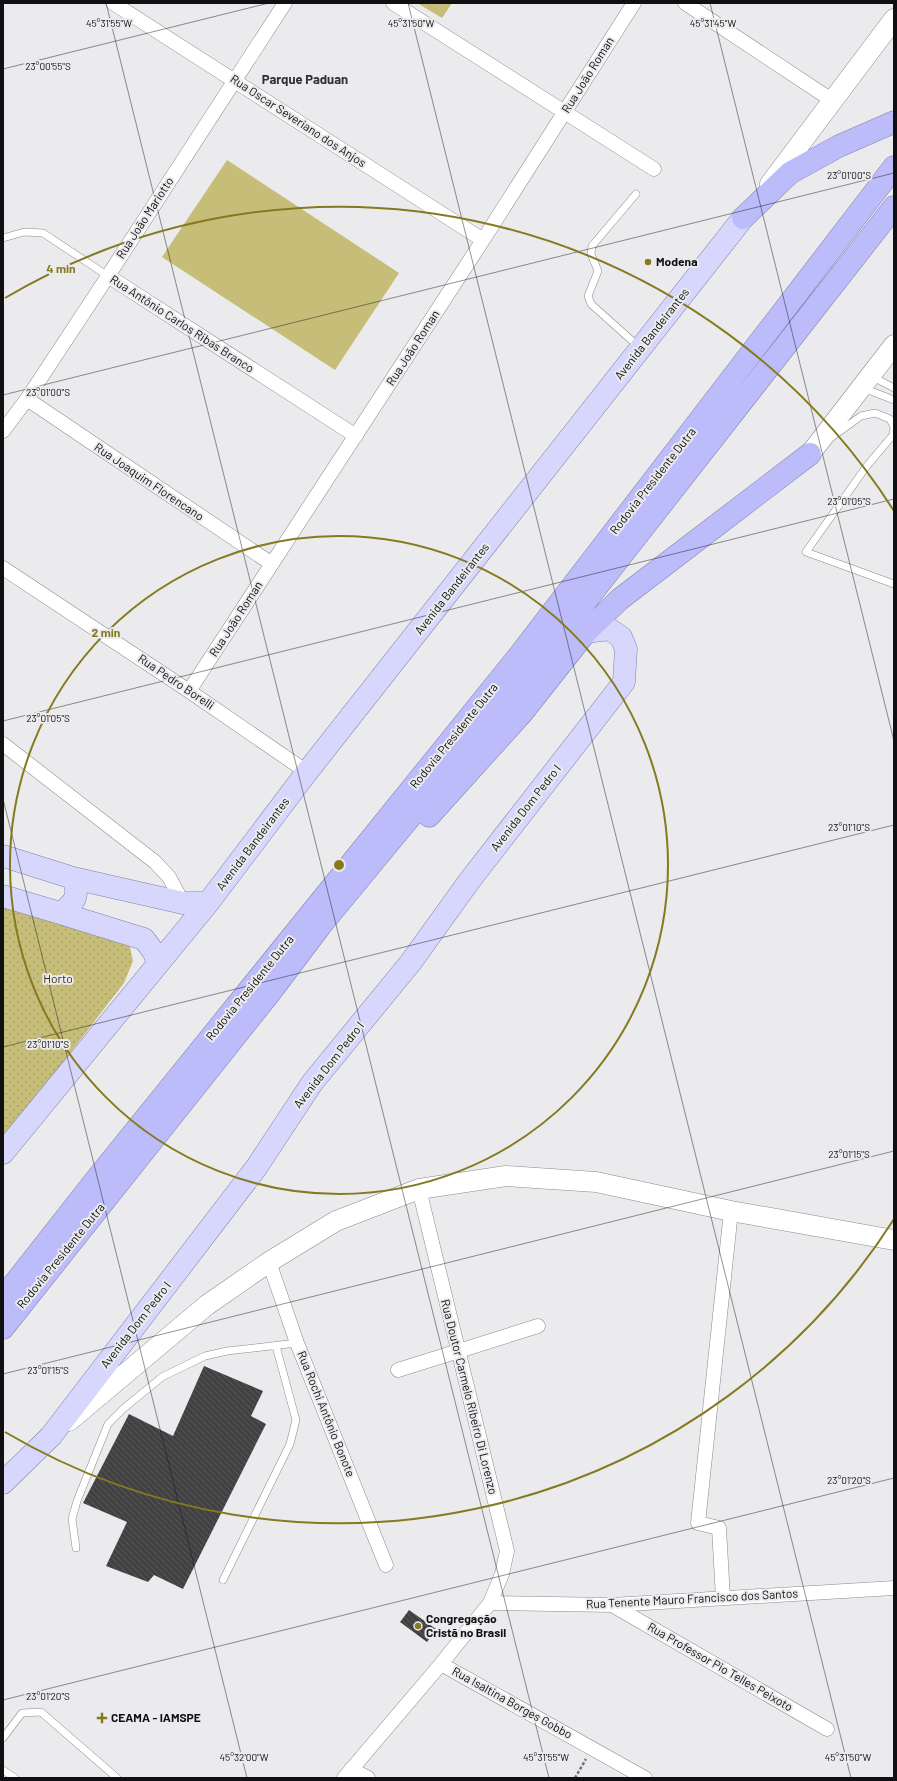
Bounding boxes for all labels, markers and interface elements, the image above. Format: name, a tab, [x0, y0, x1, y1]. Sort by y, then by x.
text: 45°31'55"W	[86, 17, 132, 29]
text: 45°31'50"W	[388, 17, 434, 29]
text: 45°31'45"W	[690, 17, 736, 29]
street label: Rua João Roman	[558, 34, 616, 115]
text: 23°00'55"S	[25, 60, 71, 72]
street label: Rua Oscar Severiano dos Anjos	[228, 71, 369, 169]
district label: Parque Paduan	[262, 71, 348, 87]
text: 23°01'00"S	[827, 169, 871, 181]
street label: Rua João Mariotto	[113, 174, 176, 261]
place label: Modena	[656, 254, 698, 268]
marker: Modena	[643, 257, 653, 267]
text: 4 min	[46, 261, 76, 275]
street label: Rua Antônio Carlos Ribas Branco	[108, 271, 257, 375]
street label: Avenida Bandeirantes	[611, 285, 692, 382]
street label: Rua João Roman	[383, 307, 442, 388]
text: 23°01'00"S	[26, 386, 70, 398]
street label: Rodovia Presidente Dutra	[606, 424, 698, 536]
street label: Rua Joaquim Florencano	[92, 439, 207, 523]
text: 23°01'05"S	[827, 495, 871, 507]
street label: Avenida Bandeirantes	[411, 540, 492, 637]
street label: Rua João Roman	[206, 578, 265, 659]
text: 2 min	[92, 625, 120, 639]
street label: Rua Pedro Borelli	[136, 651, 217, 712]
street label: Rodovia Presidente Dutra	[406, 680, 500, 791]
text: 23°01'05"S	[26, 712, 70, 724]
street label: Avenida Dom Pedro I	[487, 761, 563, 853]
street label: Avenida Bandeirantes	[213, 794, 292, 893]
text: 23°01'10"S	[828, 821, 870, 833]
centre of rings	[332, 858, 346, 872]
street label: Rodovia Presidente Dutra	[202, 932, 296, 1043]
park label: Horto	[43, 971, 73, 985]
street label: Avenida Dom Pedro I	[290, 1018, 366, 1110]
text: 23°01'10"S	[27, 1038, 69, 1050]
text: 23°01'15"S	[828, 1148, 870, 1160]
street label: Rodovia Presidente Dutra	[13, 1200, 107, 1311]
street label: Avenida Dom Pedro I	[97, 1278, 173, 1370]
street label: Rua Doutor Carmelo Ribeiro Di Lorenzo	[439, 1298, 501, 1496]
street label: Rua Rochi Antônio Bonote	[295, 1349, 359, 1479]
text: 23°01'15"S	[27, 1364, 69, 1376]
text: 23°01'20"S	[827, 1474, 871, 1486]
street label: Rua Tenente Mauro Francisco dos Santos	[586, 1585, 799, 1611]
place label: Congregação Cristã no Brasil	[426, 1611, 506, 1639]
street label: Rua Professor Pio Telles Peixoto	[645, 1619, 796, 1714]
marker: Congregação Cristã no Brasil	[413, 1621, 423, 1631]
street label: Rua Isaltina Borges Gobbo	[450, 1663, 575, 1741]
text: 23°01'20"S	[26, 1690, 70, 1702]
place label: CEAMA - IAMSPE	[111, 1710, 201, 1724]
marker: CEAMA - IAMSPE	[96, 1712, 108, 1724]
text: 45°32'00"W	[220, 1751, 269, 1763]
text: 45°31'55"W	[523, 1751, 569, 1763]
text: 45°31'50"W	[825, 1751, 871, 1763]

